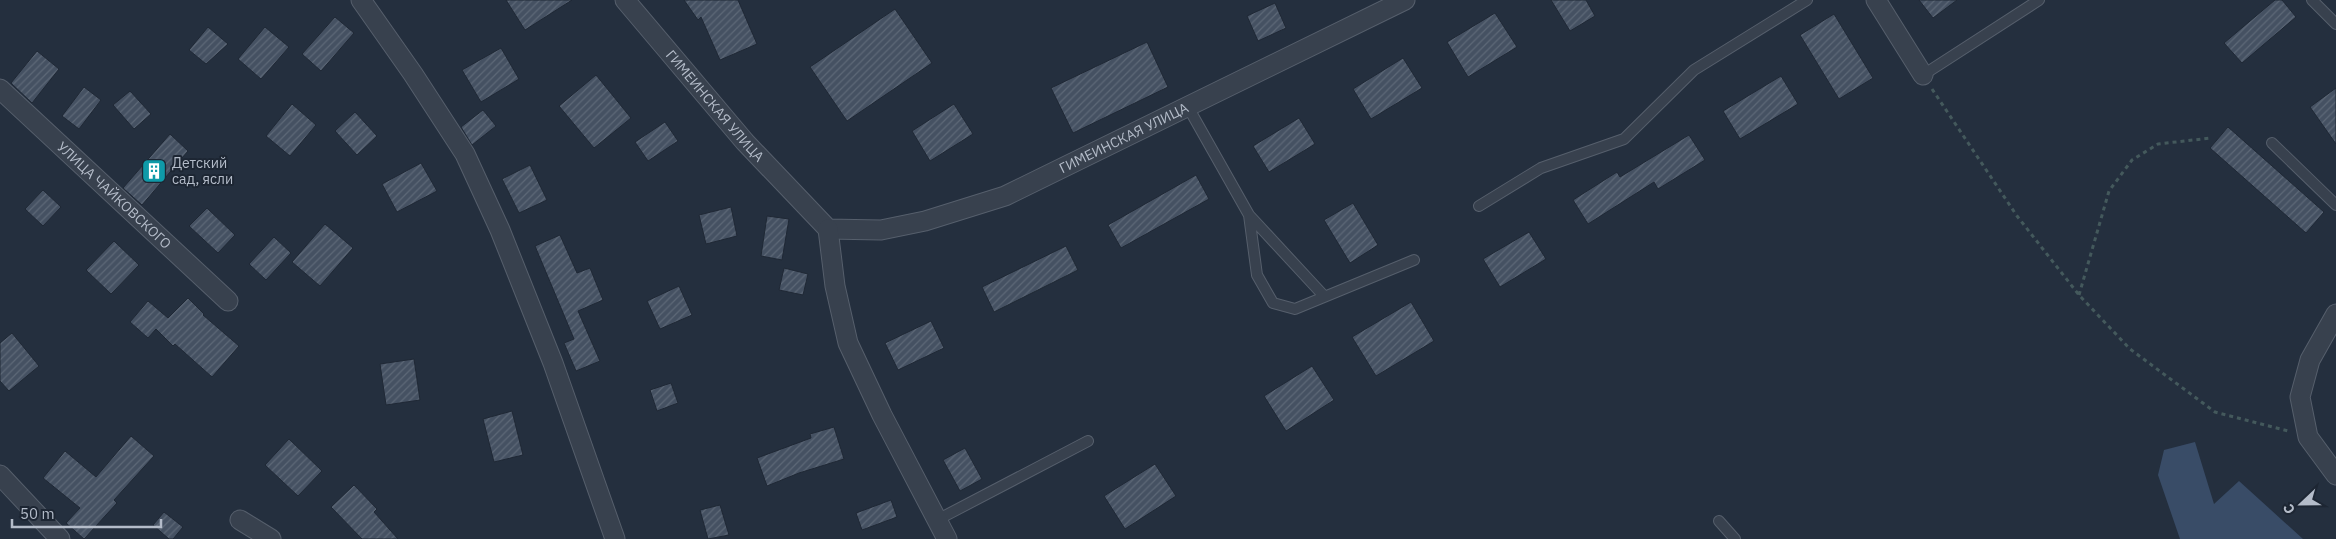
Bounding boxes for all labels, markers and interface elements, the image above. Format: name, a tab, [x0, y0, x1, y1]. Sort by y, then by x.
street label: ГИМЕИНСКАЯ УЛИЦА	[662, 46, 768, 166]
street label: ГИМЕИНСКАЯ УЛИЦА	[1056, 99, 1191, 177]
street label: УЛИЦА ЧАЙКОВСКОГО	[53, 138, 175, 253]
place label: Детский сад, ясли	[172, 154, 233, 188]
building icon: Детский сад, ясли	[141, 158, 167, 184]
north arrow	[2276, 479, 2326, 529]
scale bar	[12, 496, 161, 528]
text: С	[2279, 501, 2299, 516]
text: 50 m	[20, 504, 55, 523]

